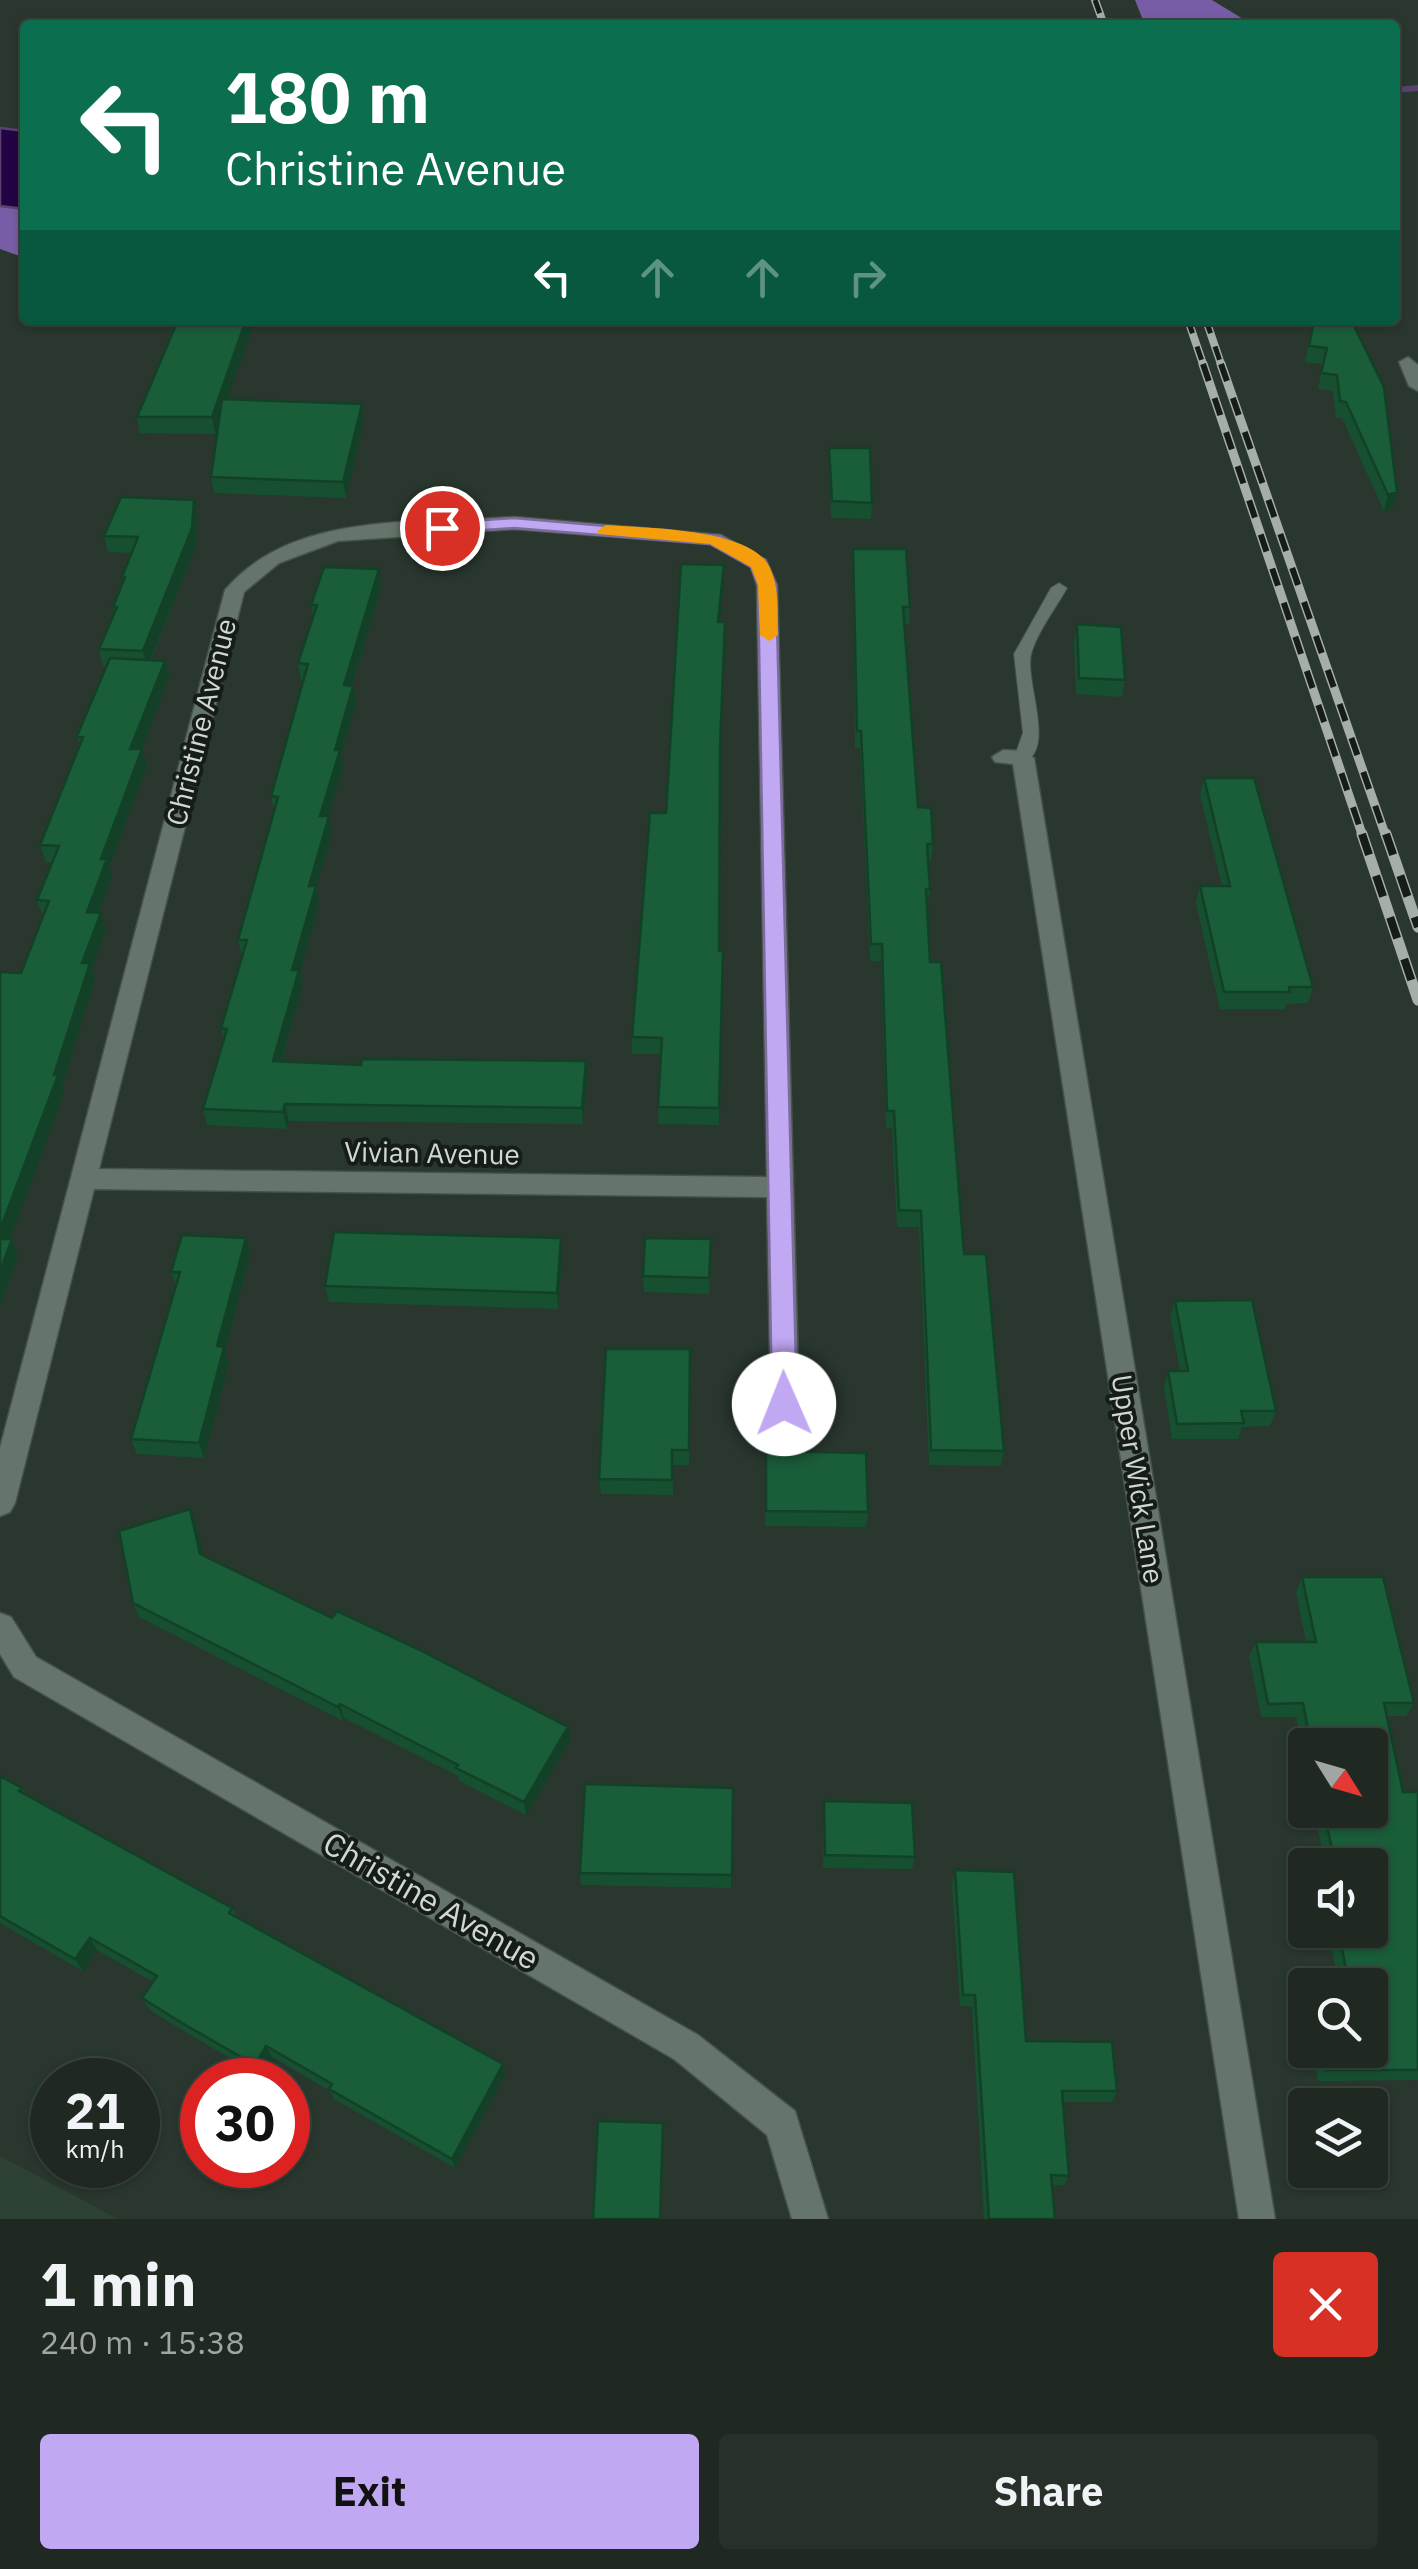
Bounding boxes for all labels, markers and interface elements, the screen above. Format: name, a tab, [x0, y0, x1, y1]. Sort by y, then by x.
text: 180 m	[225, 51, 430, 142]
icon: left	[60, 60, 190, 190]
text: Christine Avenue	[225, 139, 566, 197]
icon: left	[525, 250, 580, 305]
icon: ahead	[630, 250, 685, 305]
icon: ahead	[735, 250, 790, 305]
icon: right	[840, 250, 895, 305]
pin	[400, 486, 485, 571]
icon: arrive	[415, 501, 470, 556]
street label: Christine Avenue	[157, 614, 244, 829]
street label: Vivian Avenue	[344, 1132, 520, 1173]
position arrow	[732, 1352, 836, 1456]
street label: Upper Wick Lane	[1104, 1372, 1173, 1586]
north arrow	[1288, 1728, 1388, 1828]
map controls	[1288, 1728, 1388, 2188]
street label: Christine Avenue	[316, 1821, 547, 1979]
button: sound	[1288, 1848, 1388, 1948]
button: search	[1288, 1968, 1388, 2068]
speed limit sign: 30	[180, 2058, 310, 2188]
text: 21	[65, 2078, 125, 2143]
button: layers	[1288, 2088, 1388, 2188]
text: km/h	[66, 2132, 124, 2165]
text: 1 min	[40, 2244, 197, 2323]
button: close	[1273, 2252, 1378, 2357]
text: 240 m · 15:38	[40, 2321, 245, 2363]
button: Exit	[40, 2434, 699, 2549]
button: Share	[719, 2434, 1378, 2549]

